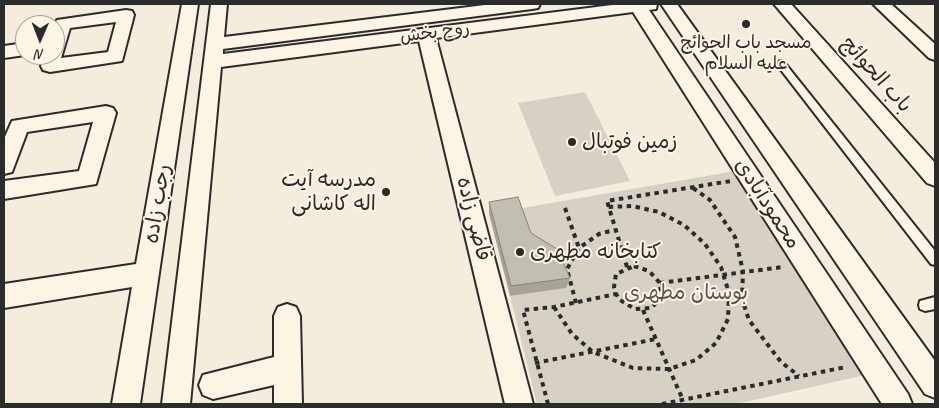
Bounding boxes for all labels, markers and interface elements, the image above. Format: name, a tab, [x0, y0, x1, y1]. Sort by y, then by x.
north arrow	[15, 15, 65, 65]
street label: روح بخش	[399, 18, 471, 48]
marker: مسجد باب الحوائج علیه السلام	[740, 18, 752, 30]
place label: مسجد باب الحوائج علیه السلام	[680, 32, 812, 74]
street label: باب الحوائج	[835, 32, 917, 118]
text: N	[35, 46, 44, 63]
place label: زمین فوتبال	[582, 129, 678, 155]
marker: زمین فوتبال	[566, 136, 578, 148]
street label: محمودآبادی	[729, 154, 805, 254]
street label: رجب زاده	[139, 163, 177, 245]
place label: مدرسه آیت اله کاشانی	[281, 167, 376, 217]
street label: قاضی زاده	[450, 174, 496, 264]
marker: مدرسه آیت اله کاشانی	[380, 186, 392, 198]
place label: کتابخانه مطهری	[530, 239, 661, 265]
marker: کتابخانه مطهری	[514, 246, 526, 258]
park label: بوستان مطهری	[624, 280, 748, 306]

